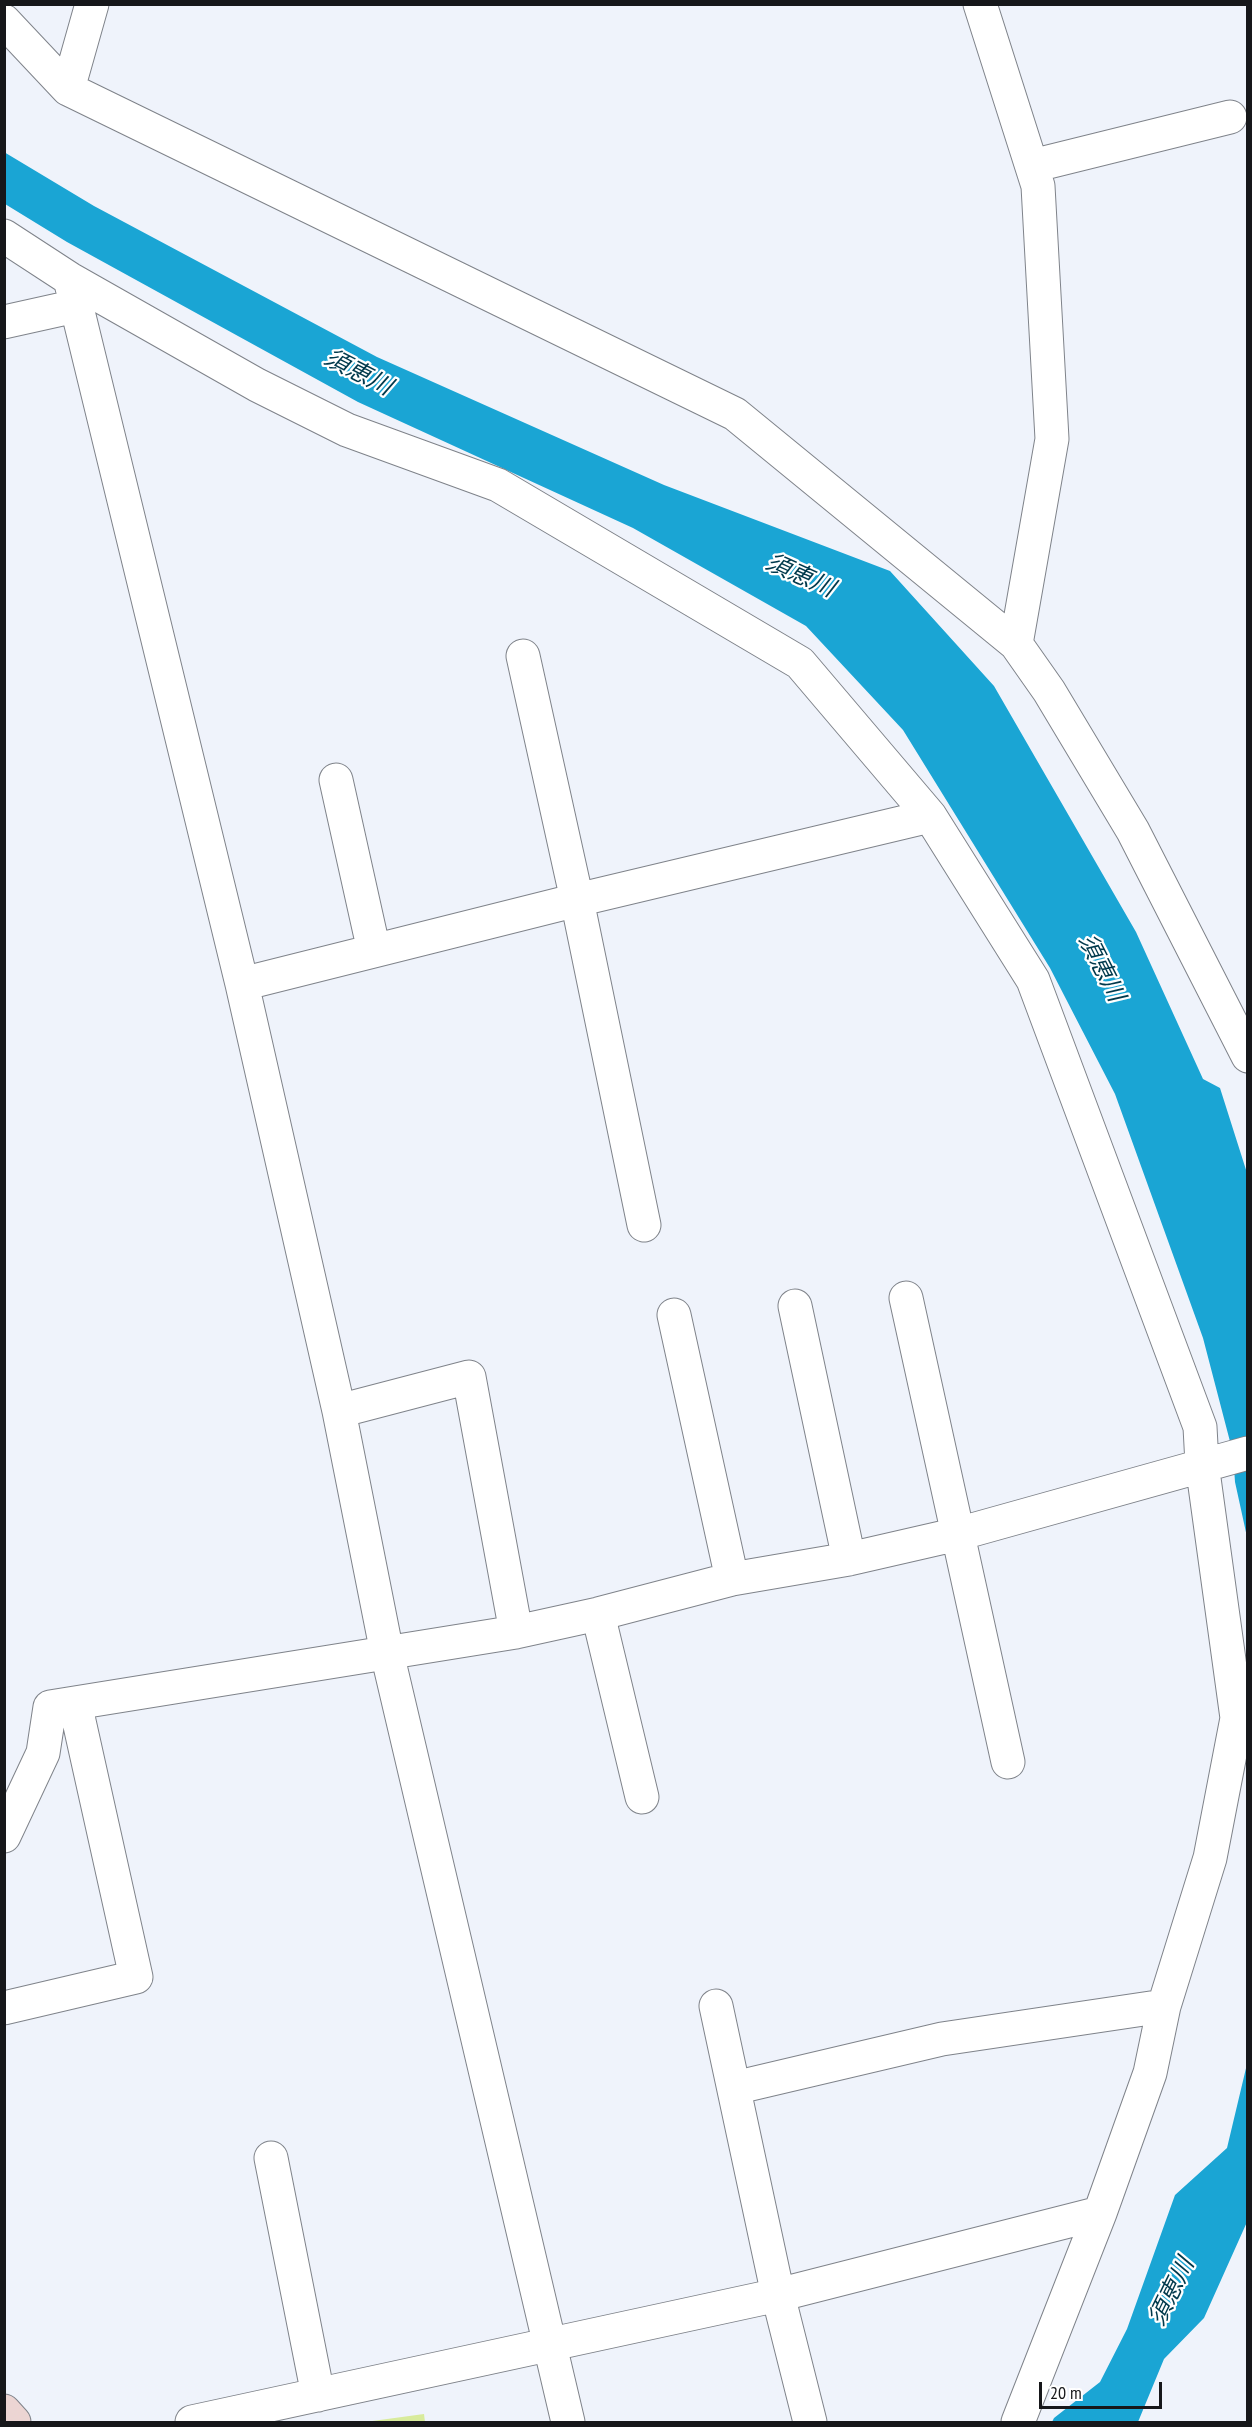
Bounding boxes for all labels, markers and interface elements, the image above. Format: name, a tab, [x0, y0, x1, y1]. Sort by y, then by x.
water label: 須恵川	[319, 344, 397, 402]
water label: 須恵川	[761, 548, 839, 604]
water label: 須恵川	[1072, 929, 1130, 1007]
water label: 須恵川	[1143, 2253, 1201, 2331]
scale bar	[1042, 2370, 1165, 2408]
text: 20 m	[1050, 2381, 1082, 2404]

